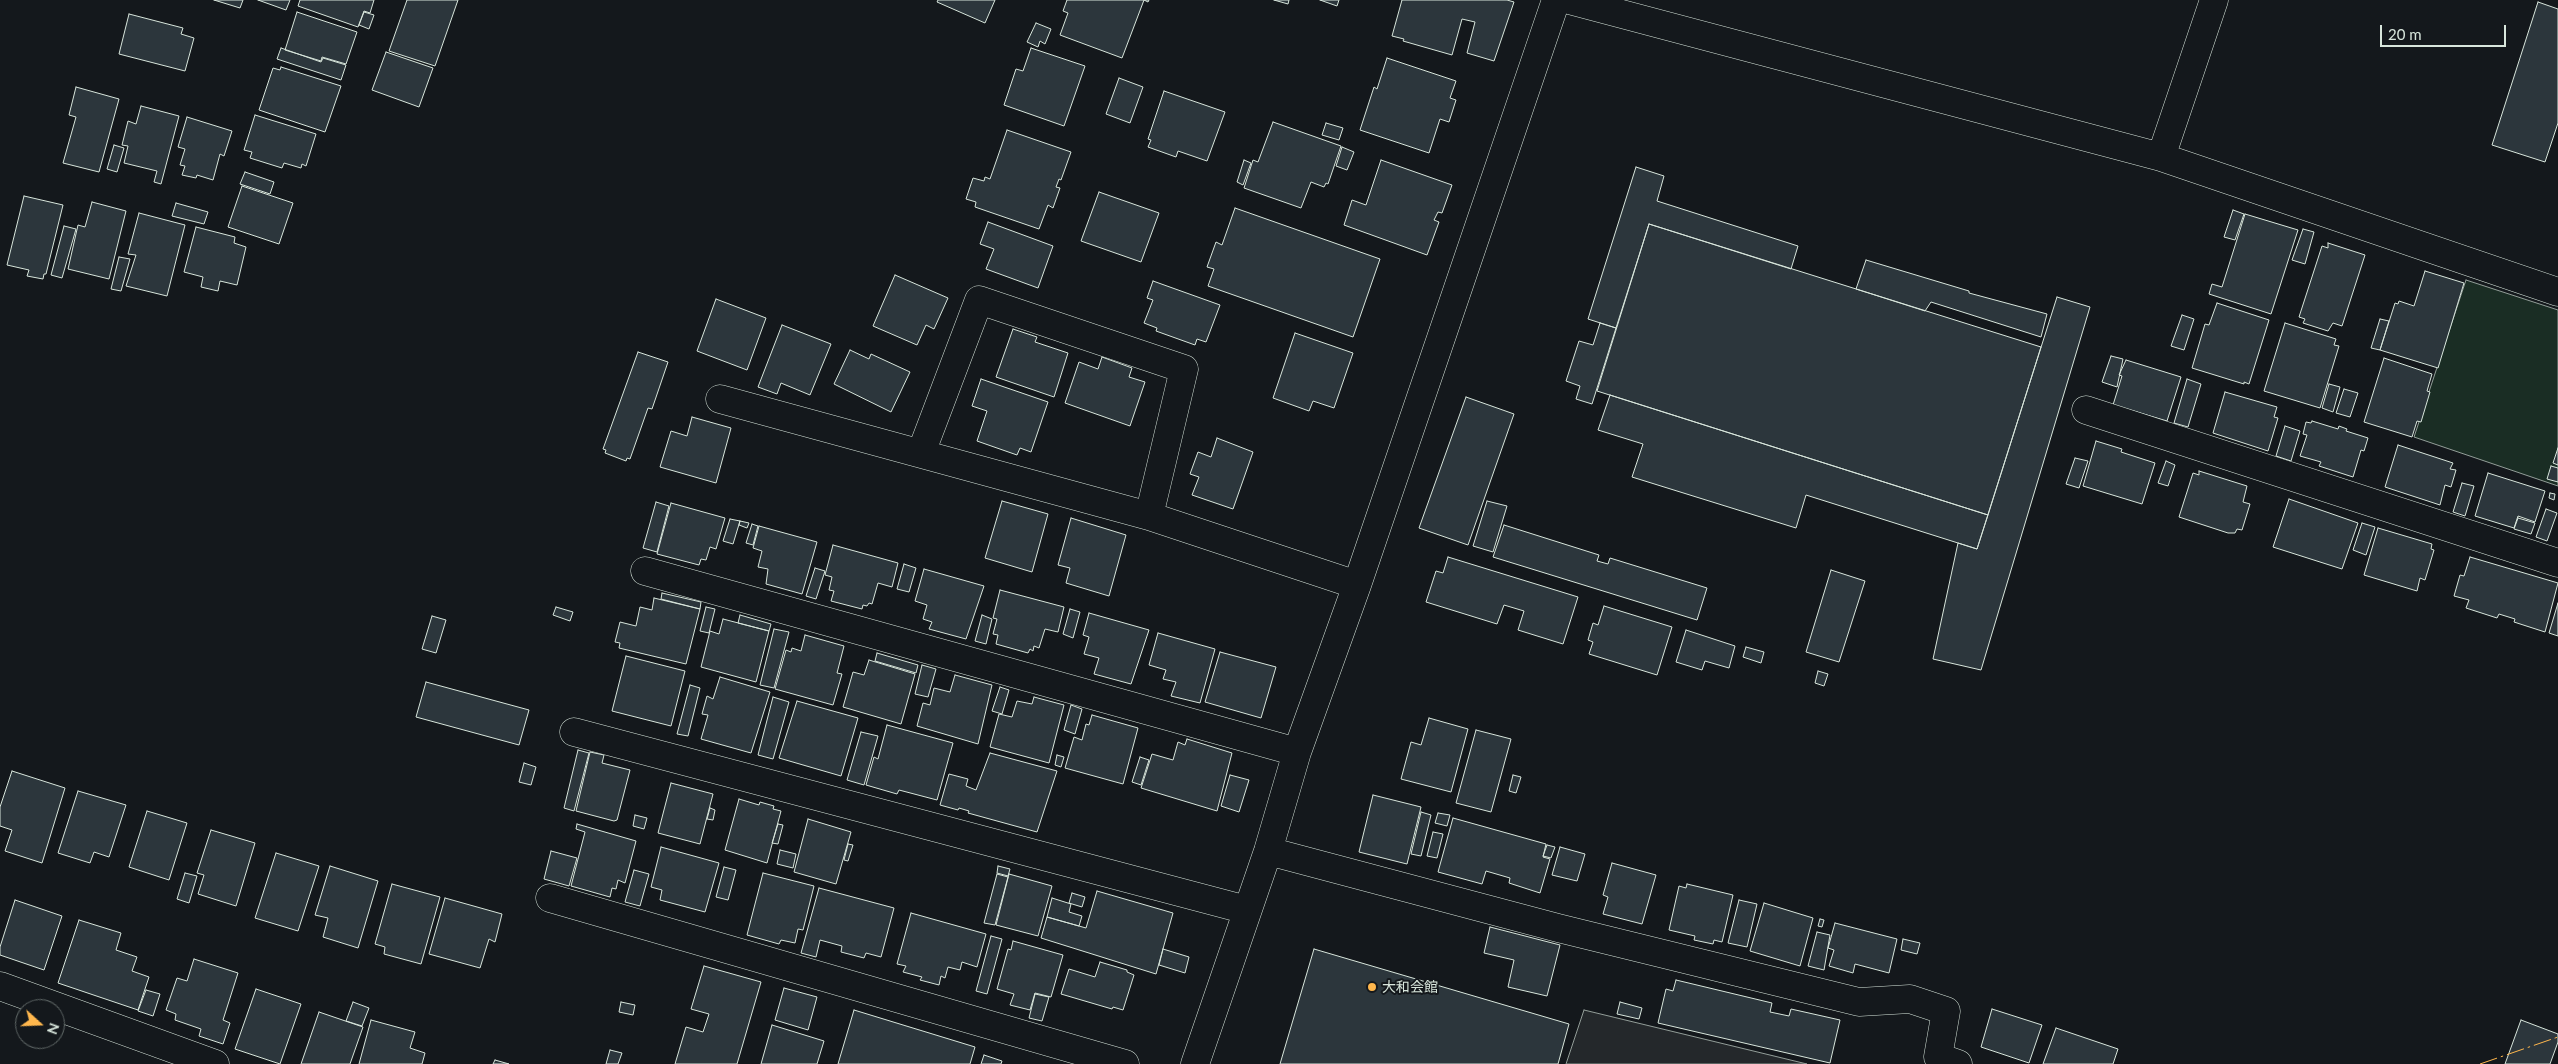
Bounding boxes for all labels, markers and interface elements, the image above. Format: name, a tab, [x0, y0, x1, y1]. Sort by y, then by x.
scale bar	[2383, 15, 2509, 47]
text: 20 m	[2388, 25, 2422, 43]
place label: 大和会館	[1382, 979, 1438, 995]
marker: 大和会館	[1366, 981, 1378, 993]
north arrow	[15, 999, 65, 1049]
text: N	[44, 1021, 63, 1037]

